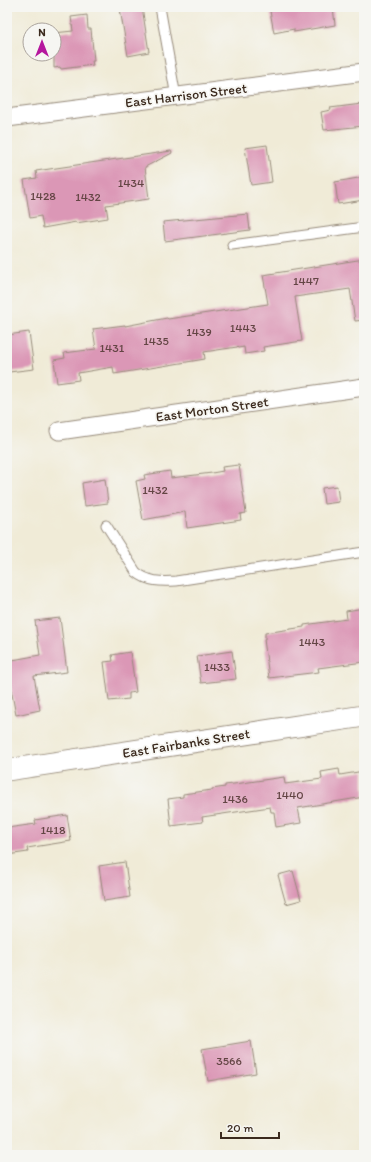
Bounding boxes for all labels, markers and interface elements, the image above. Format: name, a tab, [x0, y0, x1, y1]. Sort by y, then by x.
north arrow	[22, 22, 62, 62]
text: N	[38, 26, 46, 39]
street label: East Harrison Street	[124, 80, 248, 111]
house number: 1434	[118, 176, 144, 190]
house number: 1428	[30, 189, 56, 203]
house number: 1432	[75, 190, 101, 204]
house number: 1447	[293, 274, 319, 288]
house number: 1443	[230, 321, 257, 335]
house number: 1439	[186, 325, 212, 339]
house number: 1435	[143, 334, 169, 348]
house number: 1431	[100, 341, 125, 355]
street label: East Morton Street	[155, 393, 269, 426]
house number: 1432	[142, 483, 168, 497]
house number: 1443	[299, 635, 326, 649]
house number: 1433	[204, 660, 230, 674]
street label: East Fairbanks Street	[121, 725, 251, 762]
house number: 1440	[276, 788, 304, 802]
house number: 1436	[222, 792, 248, 806]
house number: 1418	[41, 823, 66, 837]
house number: 3566	[216, 1054, 242, 1068]
scale bar	[221, 1114, 279, 1140]
text: 20 m	[227, 1121, 254, 1135]

